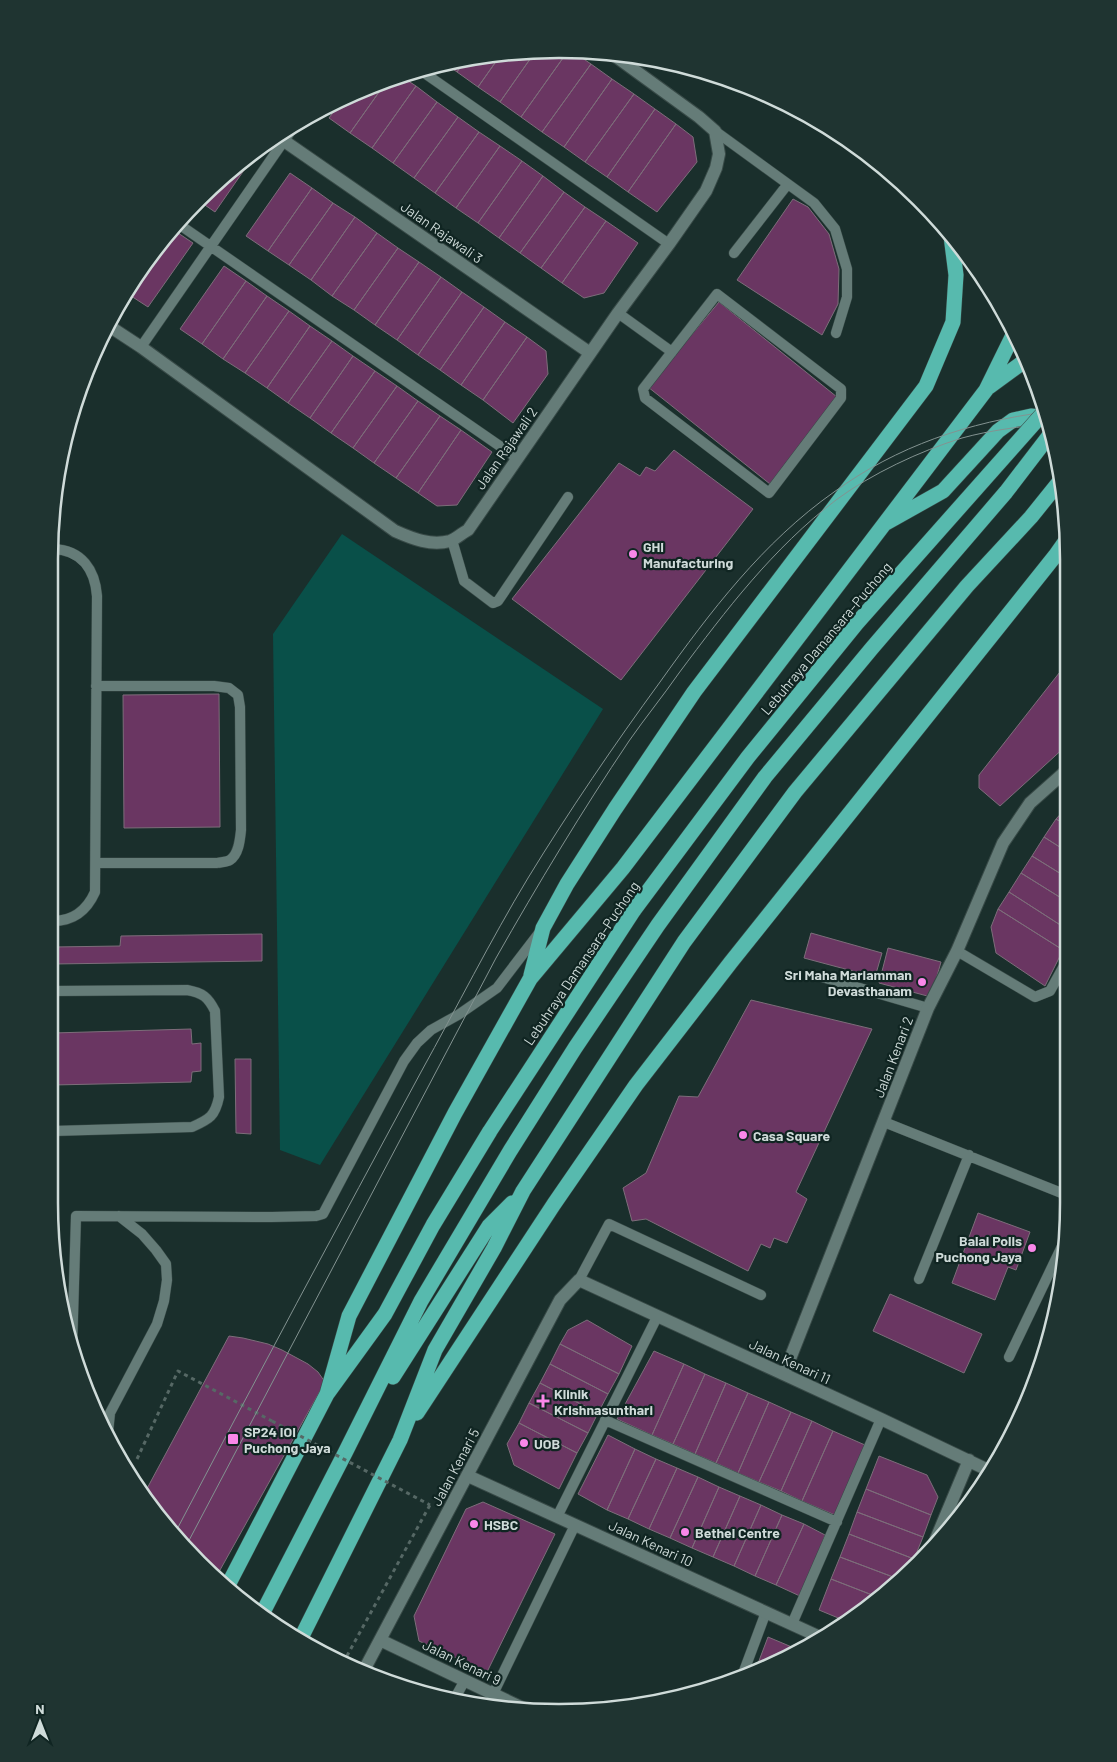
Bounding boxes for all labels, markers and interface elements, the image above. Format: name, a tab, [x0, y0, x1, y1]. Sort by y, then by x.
street label: Jalan Rajawali 3	[398, 197, 486, 267]
street label: Jalan Rajawali 2	[471, 404, 541, 492]
place label: GHI Manufacturing	[643, 538, 733, 571]
marker: GHI Manufacturing	[627, 548, 639, 560]
street label: Lebuhraya Damansara–Puchong	[757, 558, 895, 718]
street label: Lebuhraya Damansara–Puchong	[520, 878, 642, 1048]
place label: Sri Maha Mariamman Devasthanam	[785, 966, 912, 999]
marker: Sri Maha Mariamman Devasthanam	[916, 976, 928, 988]
street label: Jalan Kenari 2	[870, 1014, 916, 1100]
place label: Casa Square	[753, 1127, 831, 1144]
marker: Casa Square	[737, 1129, 749, 1141]
place label: Balai Polis Puchong Jaya	[935, 1232, 1022, 1265]
marker: Balai Polis Puchong Jaya	[1026, 1242, 1038, 1254]
street label: Jalan Kenari 11	[747, 1335, 833, 1387]
place label: Klinik Krishnasunthari	[554, 1385, 653, 1418]
marker: Klinik Krishnasunthari	[536, 1394, 550, 1408]
place label: SP24 IOI Puchong Jaya	[244, 1423, 331, 1456]
street label: Jalan Kenari 5	[428, 1425, 482, 1509]
marker: SP24 IOI Puchong Jaya	[226, 1432, 240, 1446]
place label: UOB	[534, 1435, 560, 1452]
marker: UOB	[518, 1437, 530, 1449]
place label: HSBC	[484, 1516, 518, 1533]
street label: Jalan Kenari 10	[606, 1516, 696, 1570]
marker: HSBC	[468, 1518, 480, 1530]
place label: Bethel Centre	[695, 1524, 780, 1541]
marker: Bethel Centre	[679, 1526, 691, 1538]
street label: Jalan Kenari 9	[420, 1636, 504, 1688]
north arrow	[15, 1697, 65, 1747]
text: N	[35, 1700, 45, 1717]

